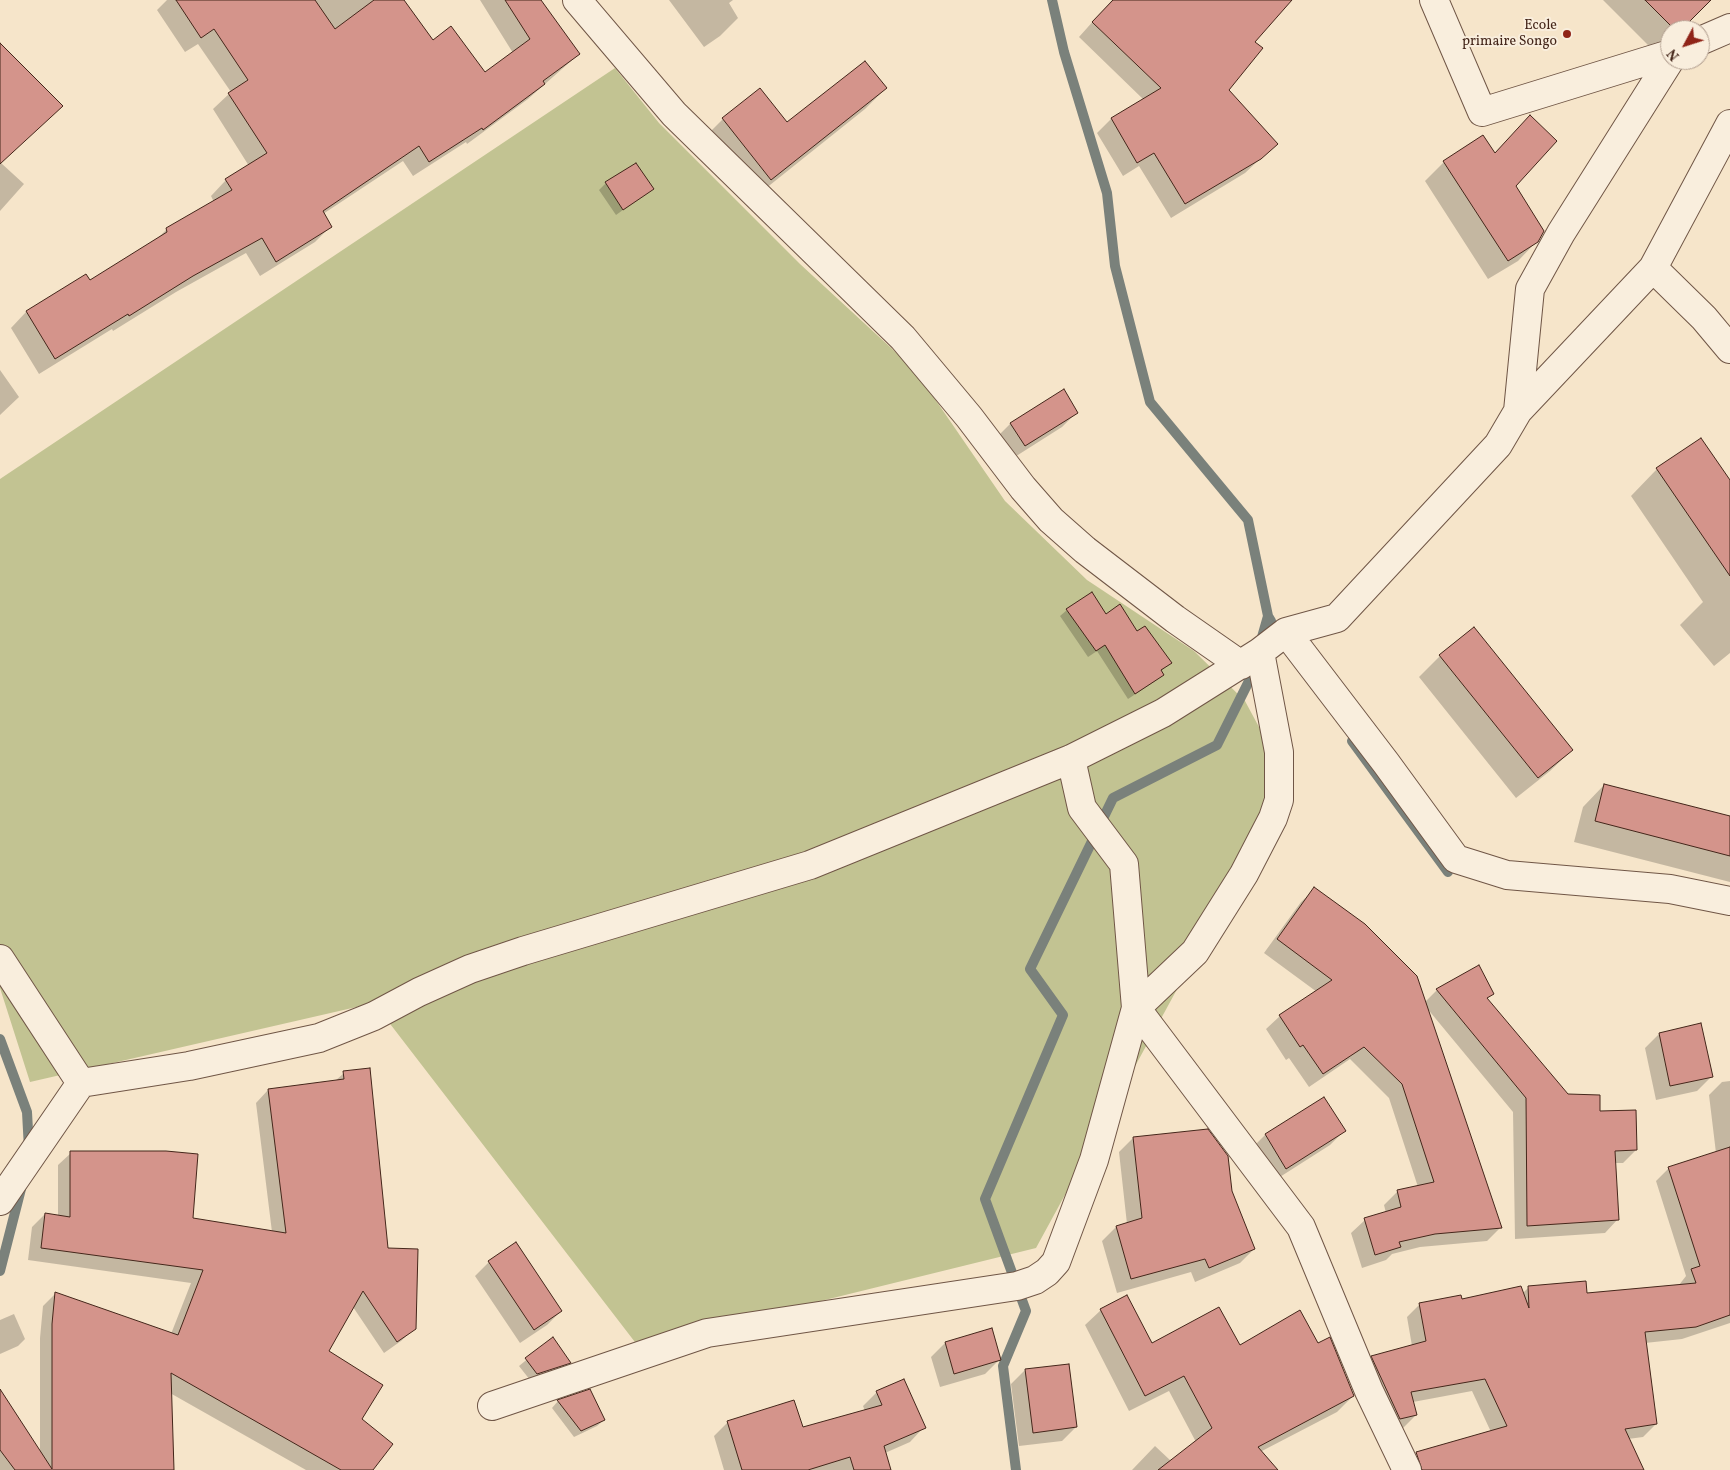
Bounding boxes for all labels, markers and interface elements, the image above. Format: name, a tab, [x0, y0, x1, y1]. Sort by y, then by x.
place label: Ecole primaire Songo	[1462, 18, 1557, 50]
north arrow	[1660, 20, 1710, 70]
marker: Ecole primaire Songo	[1561, 28, 1573, 40]
text: N	[1663, 44, 1684, 64]

